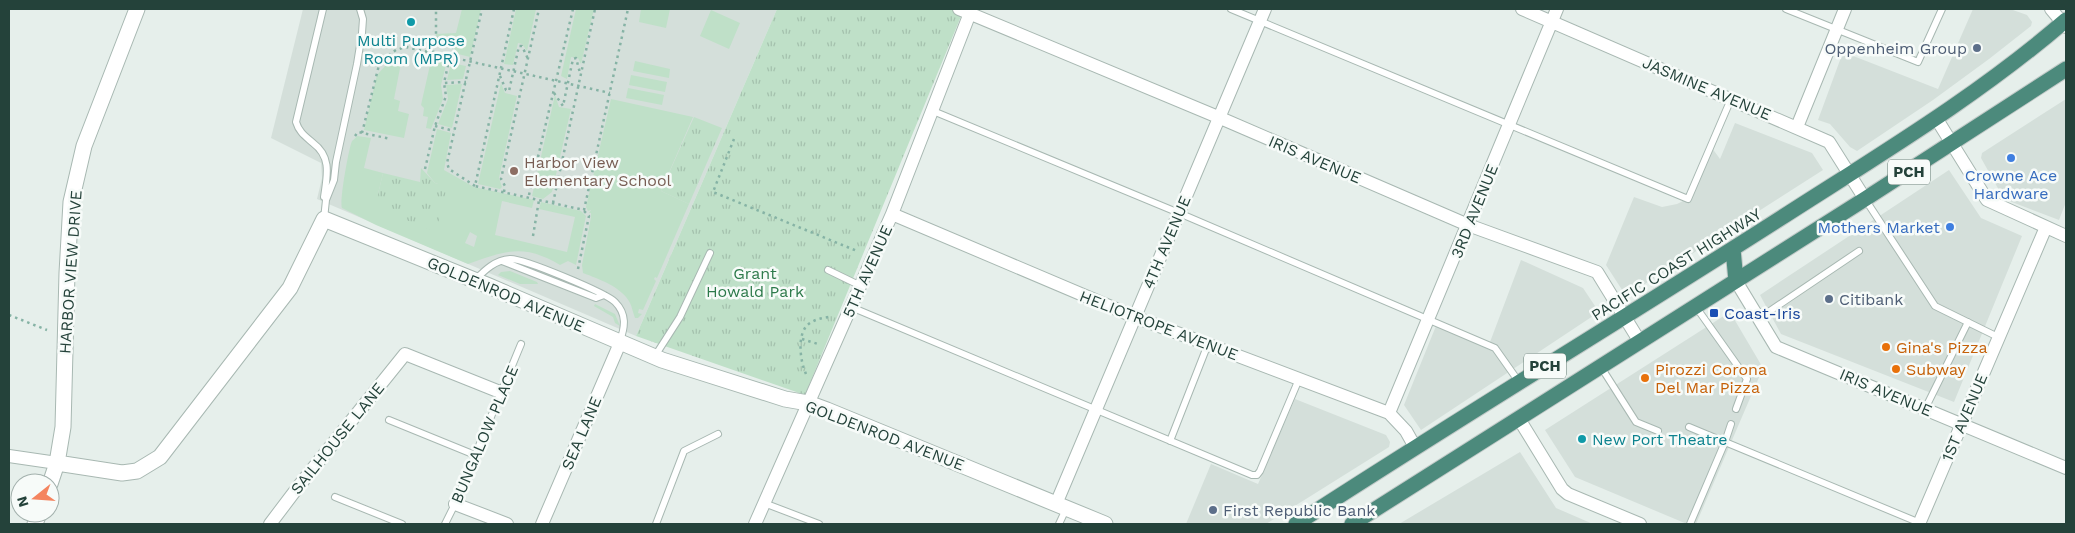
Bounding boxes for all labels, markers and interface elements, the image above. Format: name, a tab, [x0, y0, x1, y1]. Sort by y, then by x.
marker: Multi Purpose Room (MPR)	[405, 16, 417, 28]
place label: Multi Purpose Room (MPR)	[357, 31, 465, 68]
place label: Oppenheim Group	[1824, 39, 1967, 58]
marker: Oppenheim Group	[1971, 42, 1983, 54]
street label: JASMINE AVENUE	[1640, 53, 1774, 124]
street label: IRIS AVENUE	[1266, 131, 1364, 187]
marker: Crowne Ace Hardware	[2005, 152, 2017, 164]
place label: Harbor View Elementary School	[524, 153, 672, 190]
road number: PCH	[1888, 160, 1930, 184]
street label: 3RD AVENUE	[1447, 161, 1502, 261]
marker: Harbor View Elementary School	[508, 165, 520, 177]
place label: Crowne Ace Hardware	[1965, 166, 2057, 203]
street label: HARBOR VIEW DRIVE	[55, 189, 86, 355]
street label: 4TH AVENUE	[1138, 193, 1195, 292]
street label: PACIFIC COAST HIGHWAY	[1588, 204, 1765, 325]
place label: Mothers Market	[1817, 218, 1940, 237]
marker: Mothers Market	[1944, 221, 1956, 233]
street label: 5TH AVENUE	[839, 222, 896, 320]
street label: GOLDENROD AVENUE	[424, 253, 587, 336]
park label: Grant Howald Park	[706, 264, 804, 301]
street label: HELIOTROPE AVENUE	[1077, 286, 1241, 364]
place label: Citibank	[1839, 290, 1903, 309]
marker: Citibank	[1823, 293, 1835, 305]
place label: Coast-Iris	[1724, 304, 1801, 323]
marker: Coast-Iris	[1708, 307, 1720, 319]
place label: Gina's Pizza	[1896, 338, 1988, 357]
marker: Gina's Pizza	[1880, 341, 1892, 353]
road number: PCH	[1524, 354, 1566, 378]
place label: Pirozzi Corona Del Mar Pizza	[1655, 360, 1767, 397]
place label: Subway	[1906, 360, 1967, 379]
street label: BUNGALOW PLACE	[447, 362, 522, 506]
marker: Subway	[1890, 363, 1902, 375]
street label: IRIS AVENUE	[1837, 364, 1935, 420]
street label: 1ST AVENUE	[1937, 370, 1991, 464]
marker: Pirozzi Corona Del Mar Pizza	[1639, 372, 1651, 384]
street label: SAILHOUSE LANE	[287, 379, 388, 498]
street label: SEA LANE	[557, 394, 605, 473]
street label: GOLDENROD AVENUE	[803, 396, 967, 475]
place label: New Port Theatre	[1592, 430, 1728, 449]
marker: New Port Theatre	[1576, 433, 1588, 445]
north arrow	[10, 473, 60, 523]
text: N	[13, 495, 32, 509]
place label: First Republic Bank	[1223, 501, 1375, 520]
marker: First Republic Bank	[1207, 504, 1219, 516]

